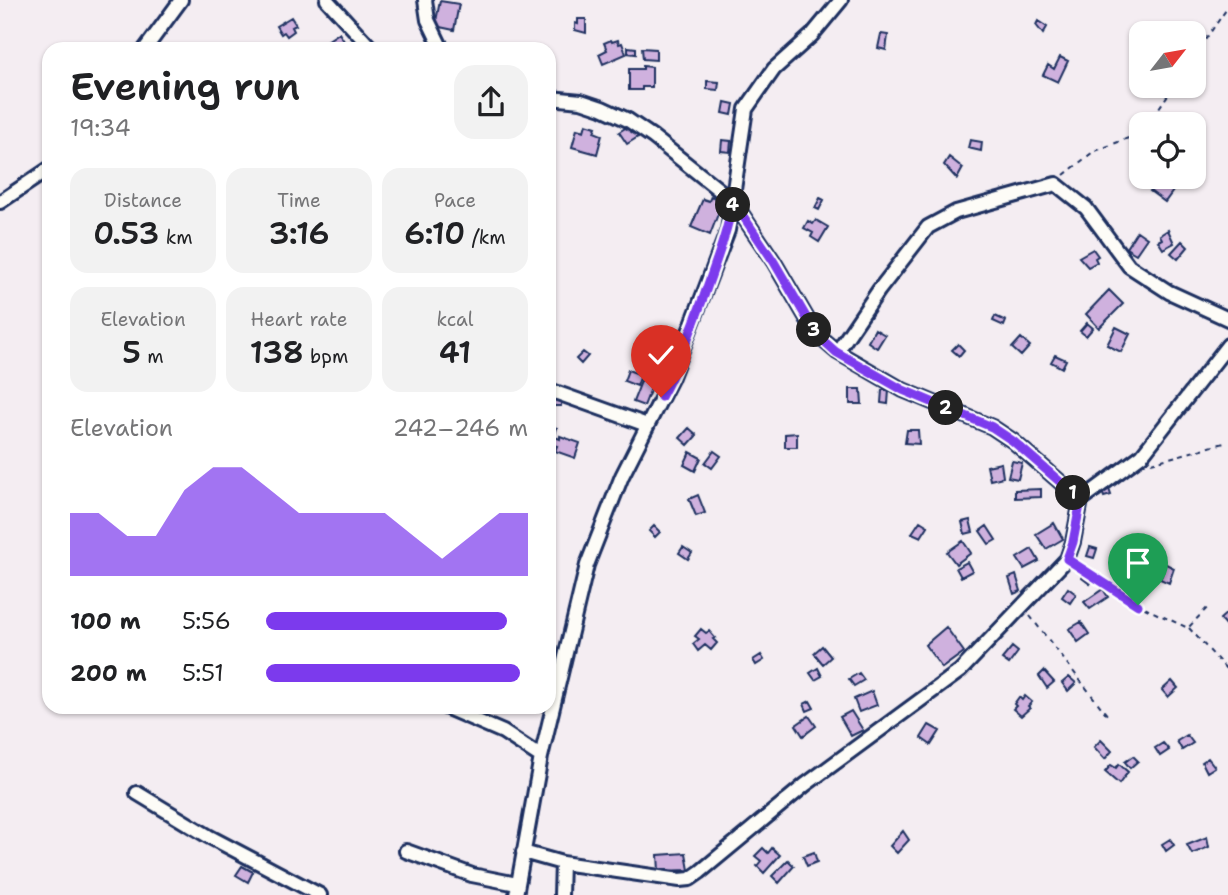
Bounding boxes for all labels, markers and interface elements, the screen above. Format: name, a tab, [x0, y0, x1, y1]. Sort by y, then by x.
north arrow	[1129, 21, 1206, 98]
map controls	[1129, 21, 1206, 189]
text: Evening run	[70, 61, 300, 112]
button: share	[454, 65, 528, 139]
button: locate	[1129, 112, 1206, 189]
text: 19:34	[70, 113, 131, 143]
text: Distance	[104, 188, 182, 213]
text: Time	[277, 188, 321, 213]
text: Pace	[434, 188, 476, 213]
pin: 4	[716, 188, 750, 222]
text: 4	[726, 192, 739, 217]
text: 0.53	[93, 213, 159, 254]
text: 3:16	[269, 213, 329, 254]
text: 6:10	[404, 213, 465, 254]
text: km	[159, 225, 193, 250]
text: /km	[465, 225, 506, 250]
text: Elevation	[100, 307, 186, 332]
text: Heart rate	[251, 307, 347, 332]
text: kcal	[437, 307, 473, 332]
pin: 3	[796, 312, 832, 348]
text: 3	[807, 317, 820, 342]
pin	[631, 325, 691, 397]
text: 5	[122, 332, 141, 373]
text: 138	[250, 332, 304, 373]
text: 41	[439, 332, 471, 373]
icon: check	[642, 336, 680, 374]
text: m	[141, 344, 164, 369]
text: bpm	[304, 344, 348, 369]
pin: 2	[928, 390, 964, 426]
text: 2	[939, 395, 952, 420]
text: Elevation	[70, 413, 173, 443]
text: 242–246 m	[393, 413, 528, 443]
pin: 1	[1056, 476, 1090, 510]
text: 1	[1068, 480, 1077, 505]
pin	[1108, 533, 1168, 605]
icon: arrive	[1119, 544, 1157, 582]
text: 100 m	[70, 606, 141, 636]
text: 5:56	[182, 606, 231, 636]
text: 200 m	[70, 658, 147, 688]
text: 5:51	[182, 658, 224, 688]

